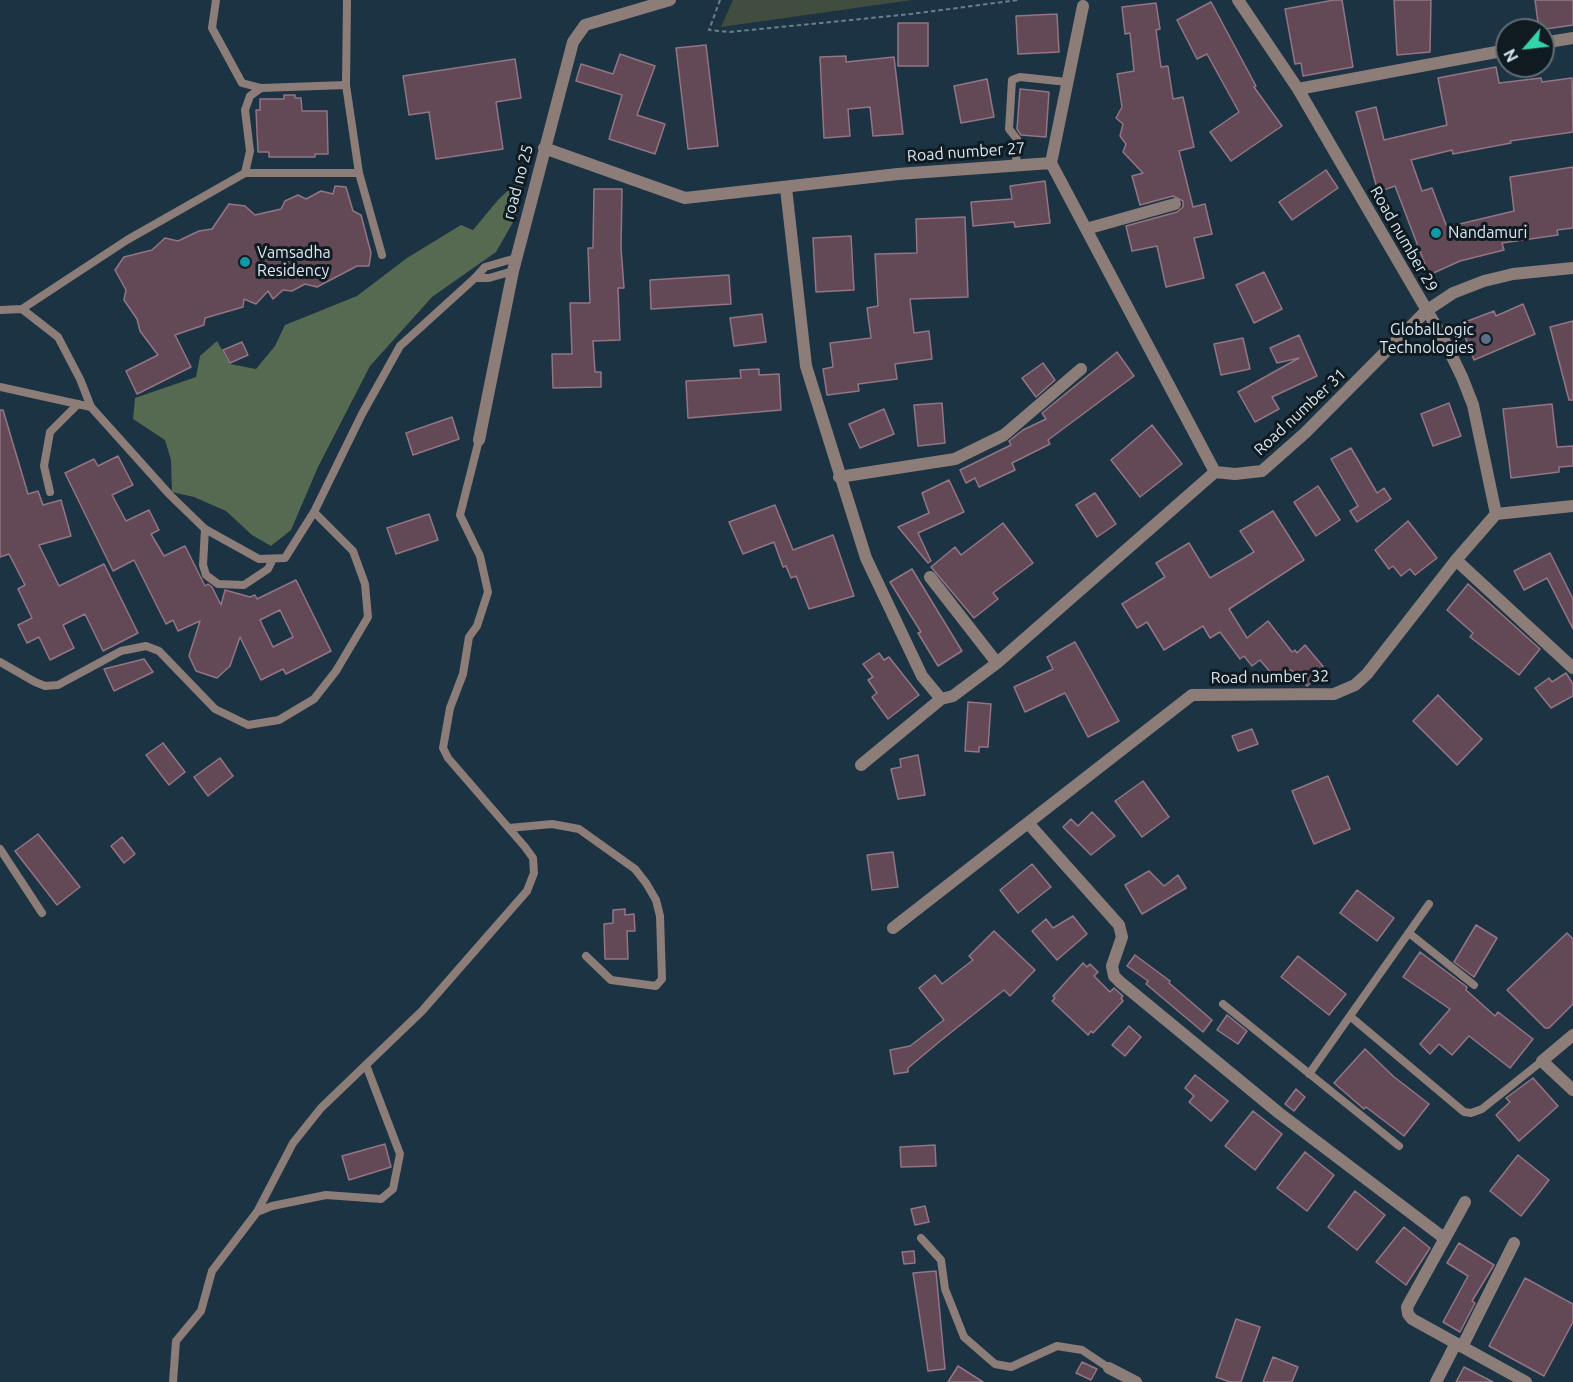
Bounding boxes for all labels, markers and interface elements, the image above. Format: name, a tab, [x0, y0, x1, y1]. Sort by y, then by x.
north arrow	[1495, 18, 1555, 78]
text: N	[1500, 46, 1522, 65]
street label: Road number 27	[906, 138, 1026, 166]
street label: road no 25	[499, 142, 537, 222]
street label: Road number 29	[1366, 183, 1442, 295]
place label: Nandamuri	[1448, 223, 1527, 243]
marker: Nandamuri	[1429, 226, 1443, 240]
place label: Vamsadha Residency	[257, 243, 331, 281]
marker: Vamsadha Residency	[238, 255, 252, 269]
place label: GlobalLogic Technologies	[1380, 320, 1474, 358]
marker: GlobalLogic Technologies	[1479, 332, 1493, 346]
street label: Road number 31	[1250, 365, 1350, 459]
street label: Road number 32	[1211, 666, 1329, 688]

